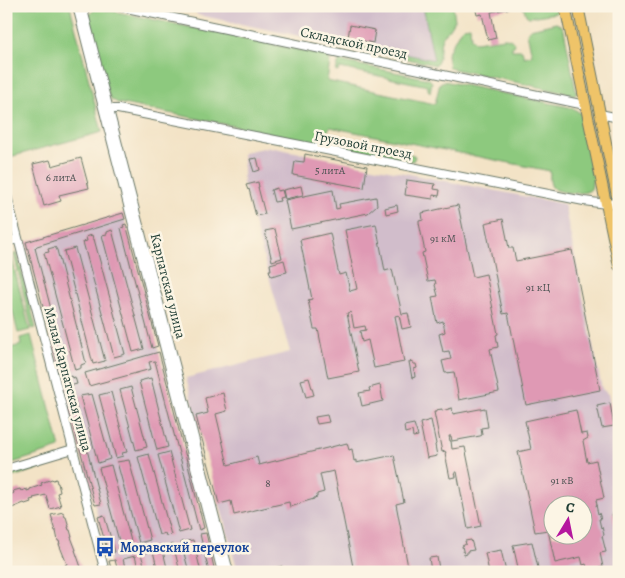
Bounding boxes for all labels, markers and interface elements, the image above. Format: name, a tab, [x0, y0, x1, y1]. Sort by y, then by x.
street label: Складской проезд	[299, 22, 409, 64]
street label: Грузовой проезд	[312, 126, 414, 164]
house number: 5 литА	[315, 163, 346, 178]
house number: 6 литА	[46, 170, 77, 185]
street label: Карпатская улица	[146, 231, 190, 341]
house number: 91 кМ	[430, 231, 456, 246]
house number: 91 кЦ	[526, 280, 550, 295]
street label: Малая Карпатская улица	[40, 305, 97, 454]
house number: 91 кВ	[550, 473, 574, 488]
house number: 8	[265, 476, 271, 491]
north arrow	[542, 496, 592, 546]
text: С	[564, 498, 576, 518]
bus stop icon: Моравский переулок	[94, 536, 116, 558]
place label: Моравский переулок	[120, 538, 250, 557]

